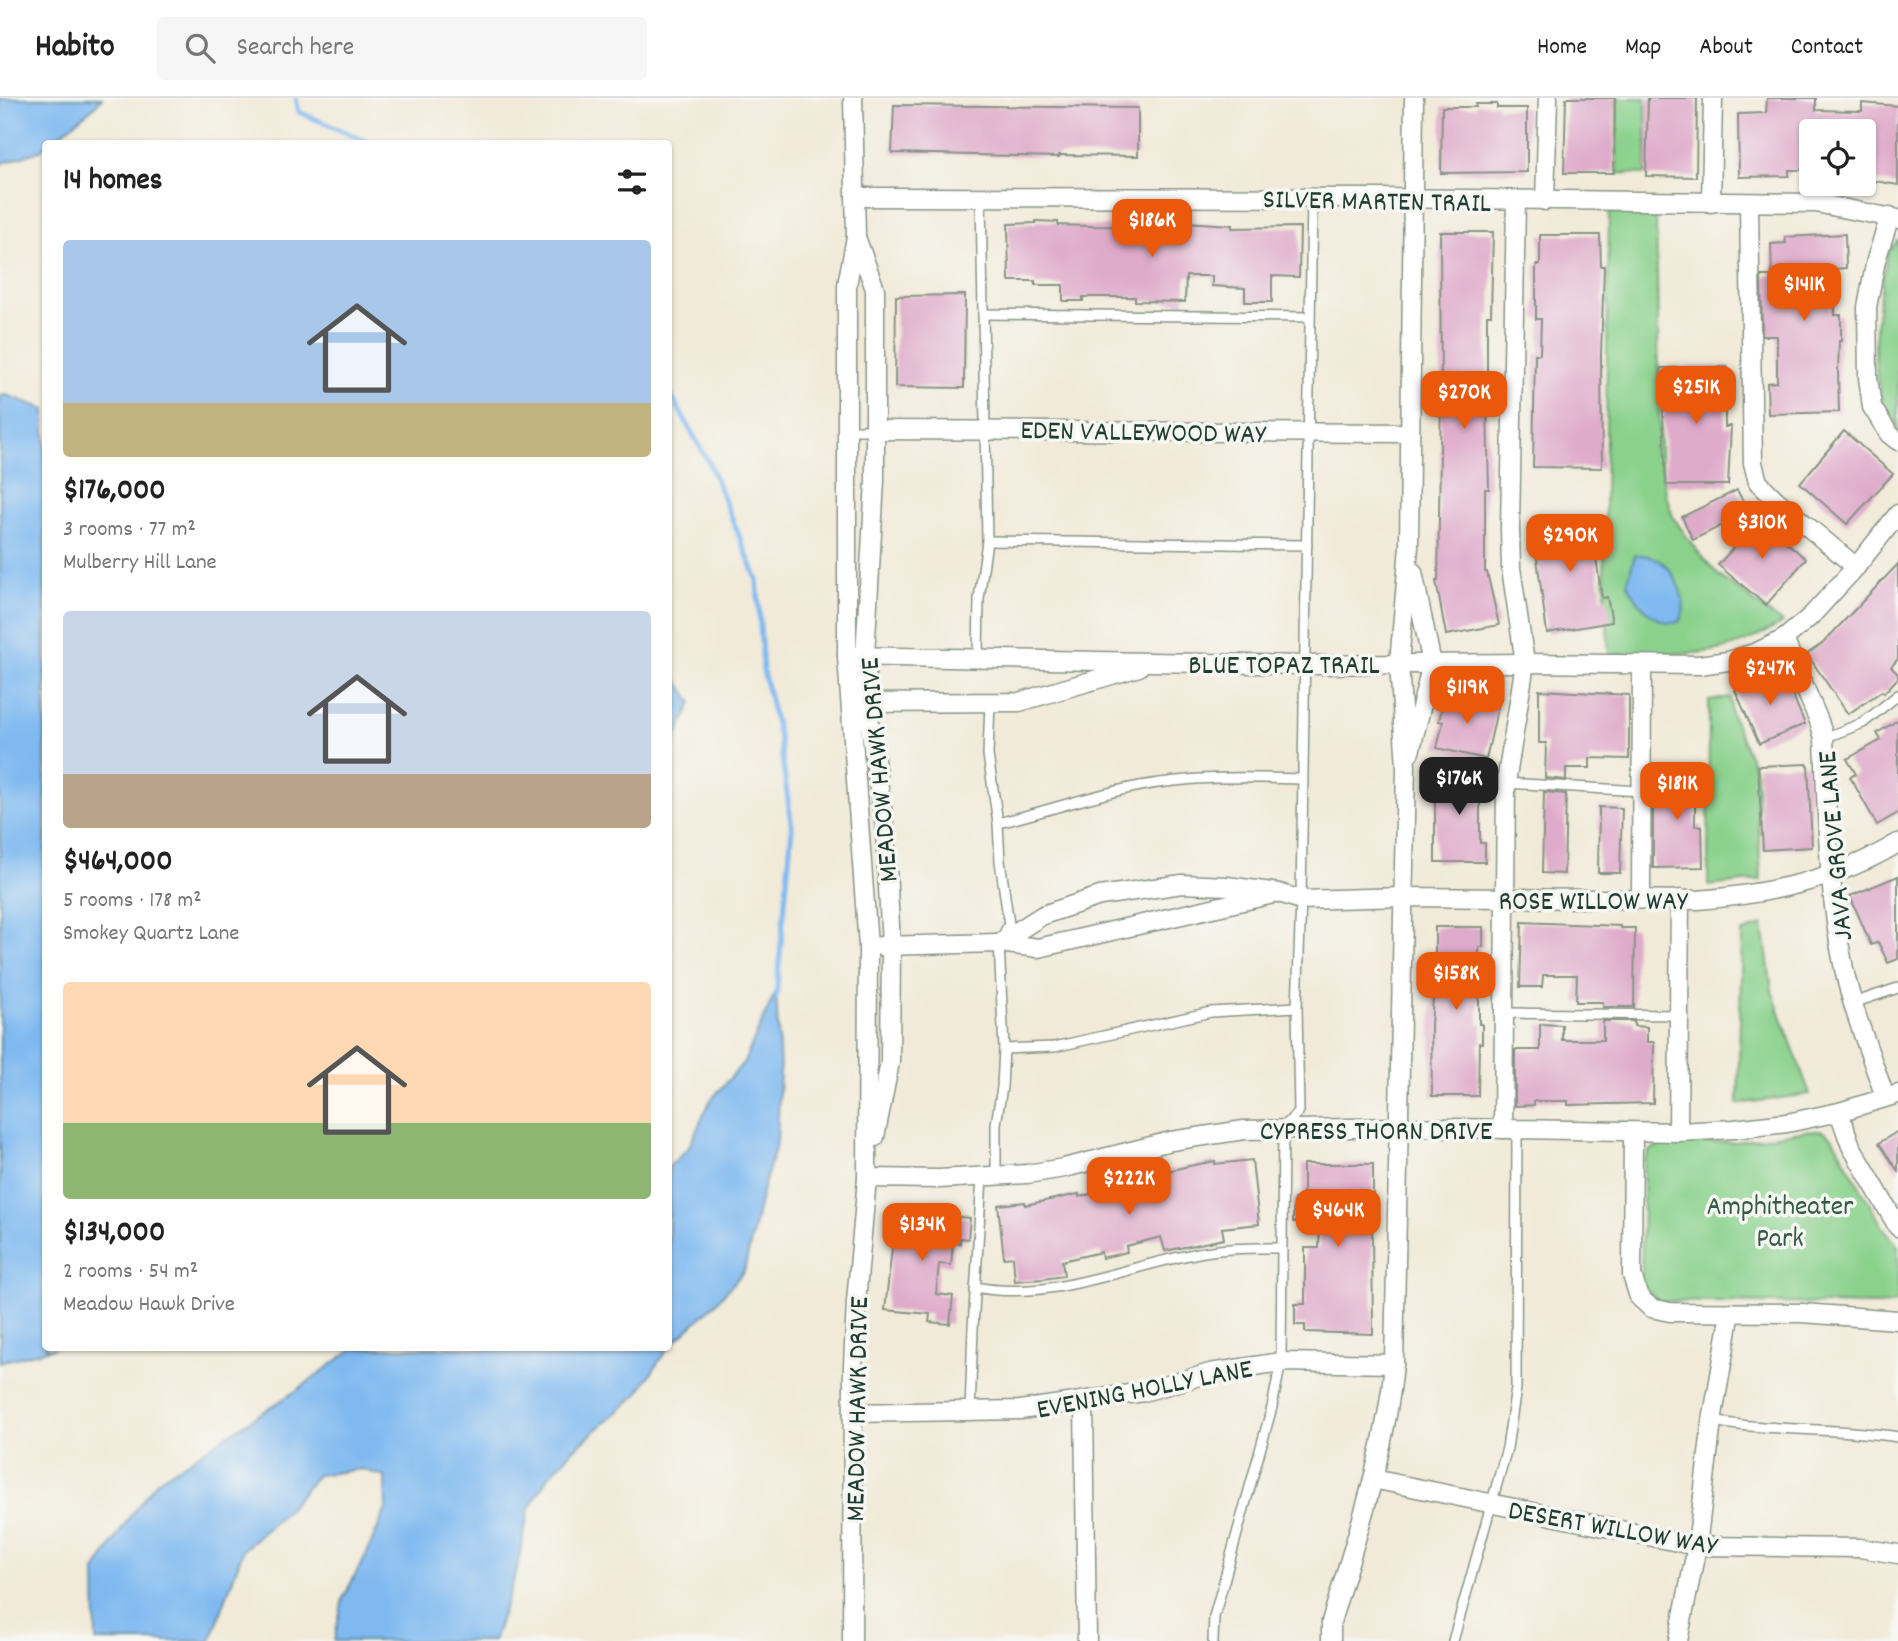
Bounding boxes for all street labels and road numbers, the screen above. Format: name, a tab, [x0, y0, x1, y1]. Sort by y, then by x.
street label: SILVER MARTEN TRAIL	[1262, 182, 1491, 226]
street label: EDEN VALLEYWOOD WAY	[1020, 413, 1267, 457]
street label: BLUE TOPAZ TRAIL	[1188, 648, 1380, 688]
street label: MEADOW HAWK DRIVE	[852, 655, 912, 884]
street label: JAVA GROVE LANE	[1810, 749, 1866, 942]
street label: ROSE WILLOW WAY	[1498, 884, 1688, 924]
street label: CYPRESS THORN DRIVE	[1260, 1114, 1493, 1154]
street label: MEADOW HAWK DRIVE	[838, 1296, 882, 1522]
street label: EVENING HOLLY LANE	[1034, 1351, 1257, 1432]
street label: DESERT WILLOW WAY	[1505, 1493, 1720, 1569]

